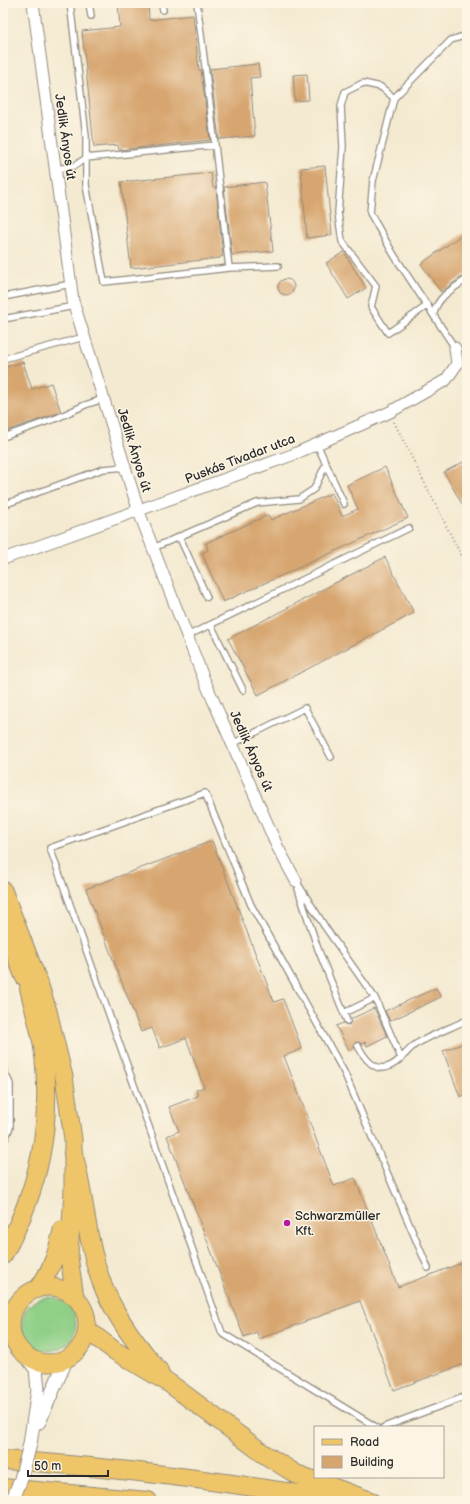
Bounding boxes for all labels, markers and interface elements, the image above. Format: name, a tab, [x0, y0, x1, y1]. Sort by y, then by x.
street label: Jedlik Ányos út	[51, 93, 80, 181]
street label: Jedlik Ányos út	[114, 406, 155, 494]
street label: Puskás Tivadar utca	[183, 431, 297, 487]
street label: Jedlik Ányos út	[226, 708, 277, 794]
place label: Schwarzmüller Kft.	[295, 1208, 380, 1239]
marker: Schwarzmüller Kft.	[282, 1218, 292, 1228]
legend	[314, 1426, 444, 1478]
text: Road	[350, 1435, 379, 1450]
scale bar	[28, 1452, 108, 1478]
text: Building	[350, 1455, 394, 1470]
text: 50 m	[34, 1459, 61, 1474]

